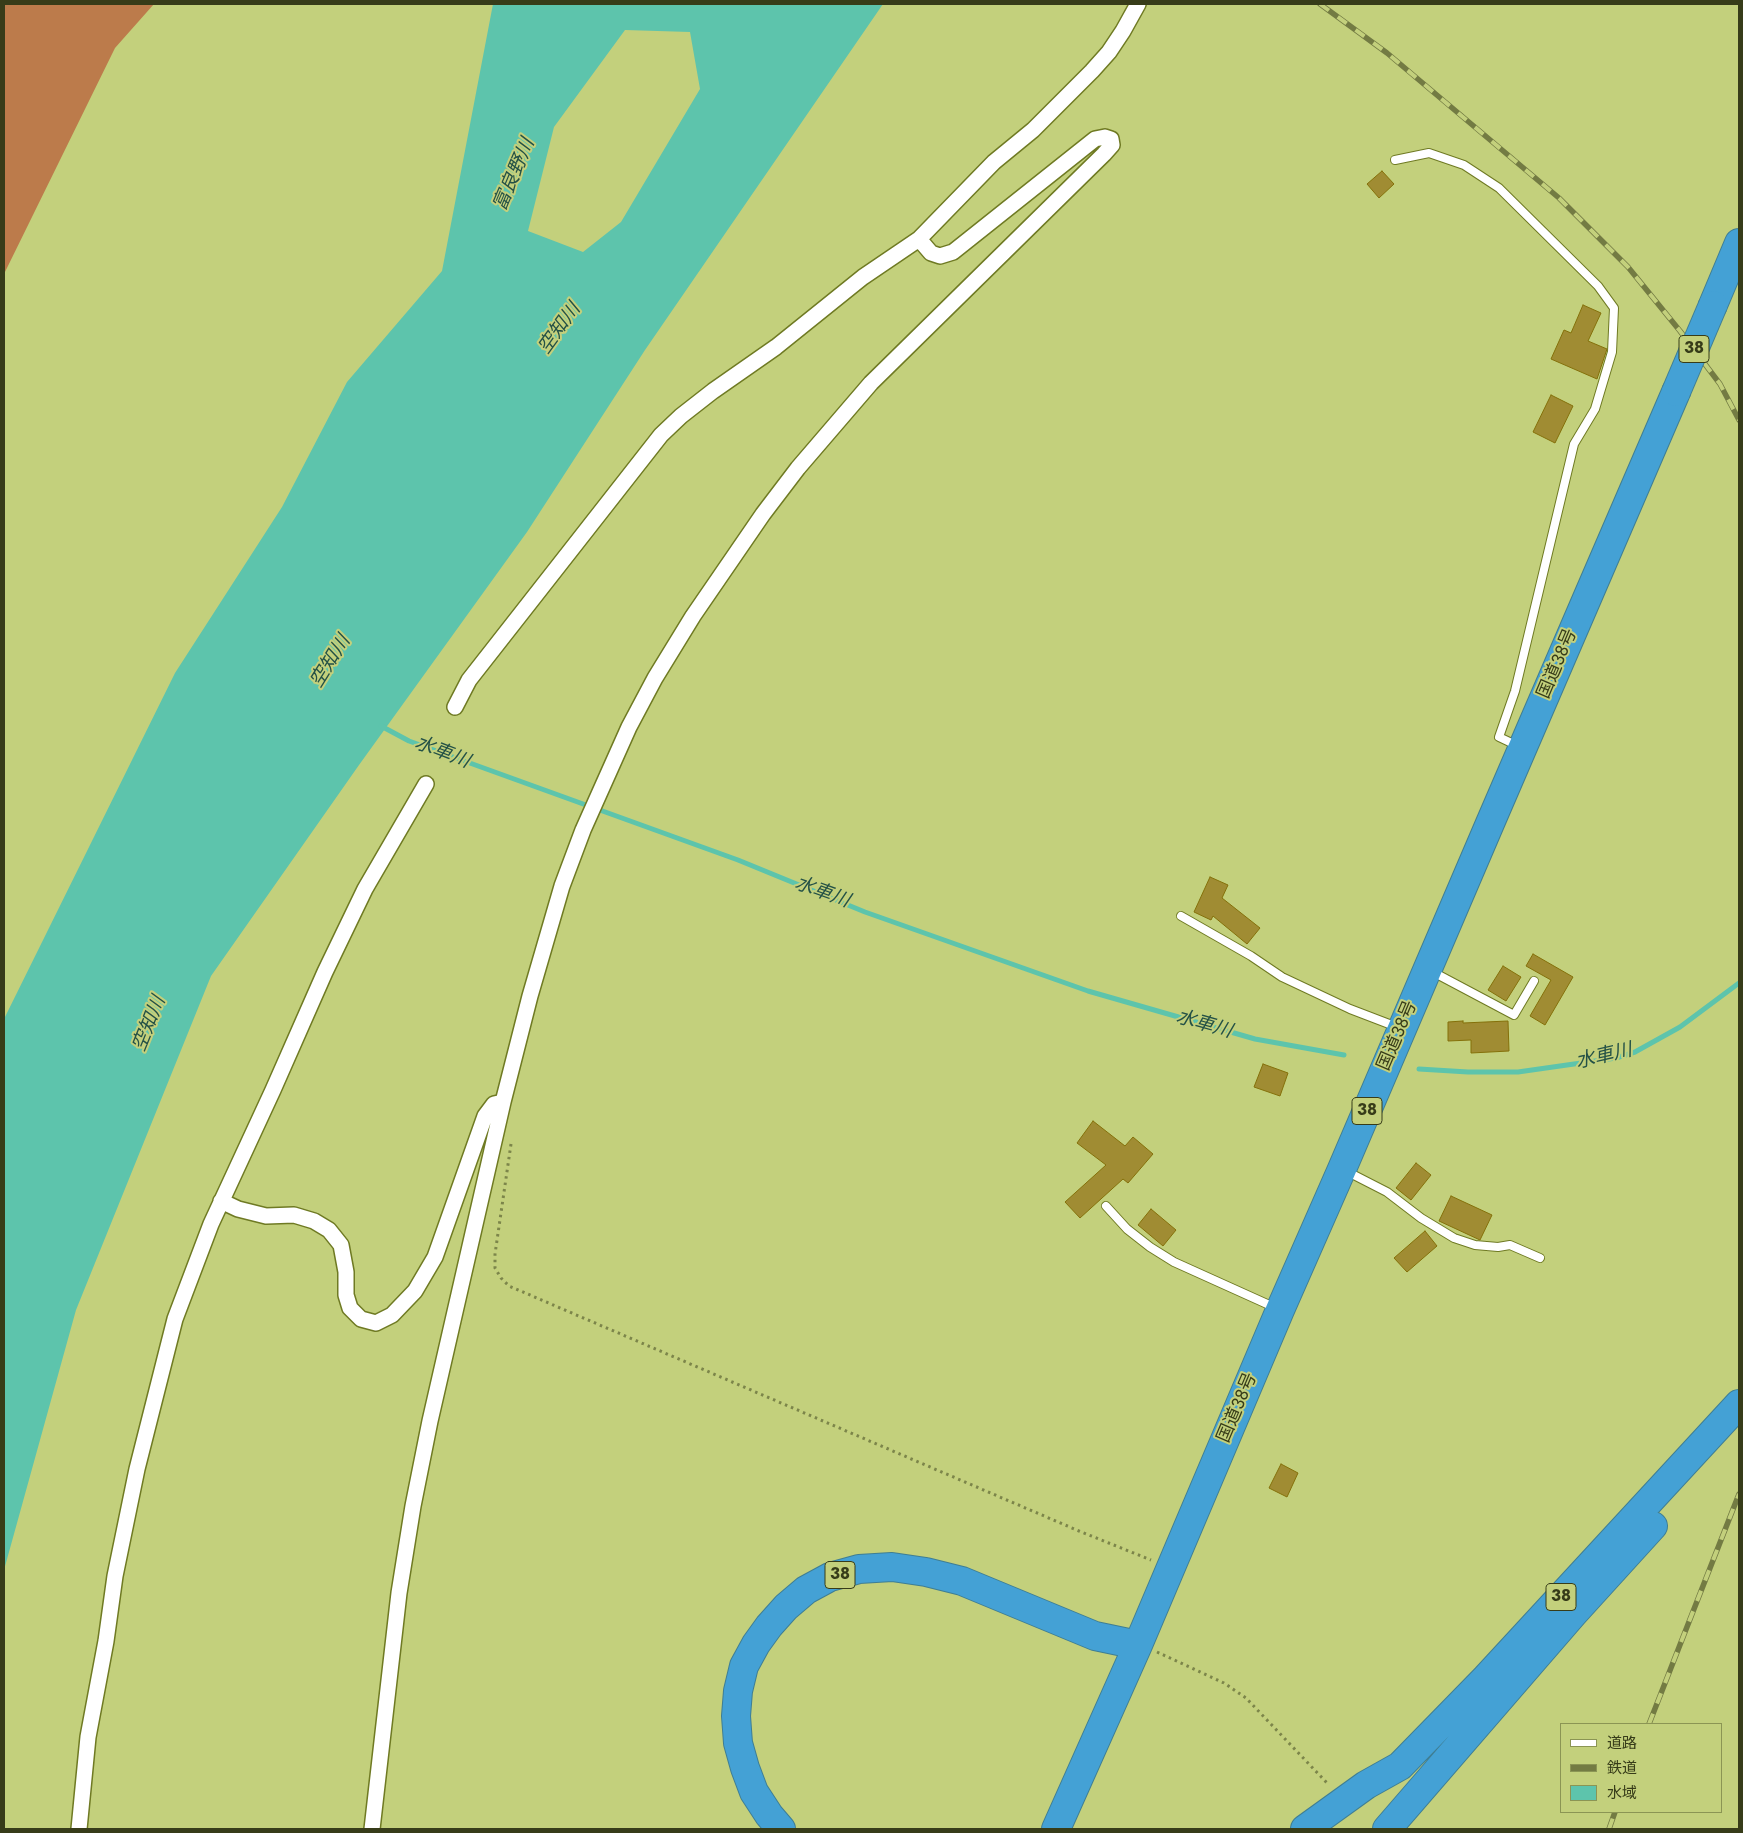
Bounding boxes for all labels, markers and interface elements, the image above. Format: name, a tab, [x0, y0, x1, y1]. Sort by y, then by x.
water label: 富良野川	[490, 136, 540, 214]
water label: 空知川	[534, 299, 586, 359]
road number: 38	[1679, 336, 1709, 362]
street label: 国道38号	[1534, 626, 1582, 702]
water label: 空知川	[306, 632, 356, 692]
water label: 水車川	[411, 732, 473, 774]
water label: 水車川	[791, 873, 853, 913]
water label: 空知川	[129, 993, 171, 1055]
street label: 国道38号	[1374, 998, 1422, 1074]
water label: 水車川	[1173, 1006, 1235, 1044]
water label: 水車川	[1574, 1039, 1634, 1075]
road number: 38	[1352, 1098, 1382, 1124]
street label: 国道38号	[1214, 1370, 1262, 1446]
road number: 38	[825, 1562, 855, 1588]
road number: 38	[1546, 1584, 1576, 1610]
legend	[1560, 1723, 1723, 1813]
text: 道路	[1607, 1732, 1637, 1754]
text: 鉄道	[1607, 1757, 1637, 1779]
text: 水域	[1607, 1782, 1637, 1804]

